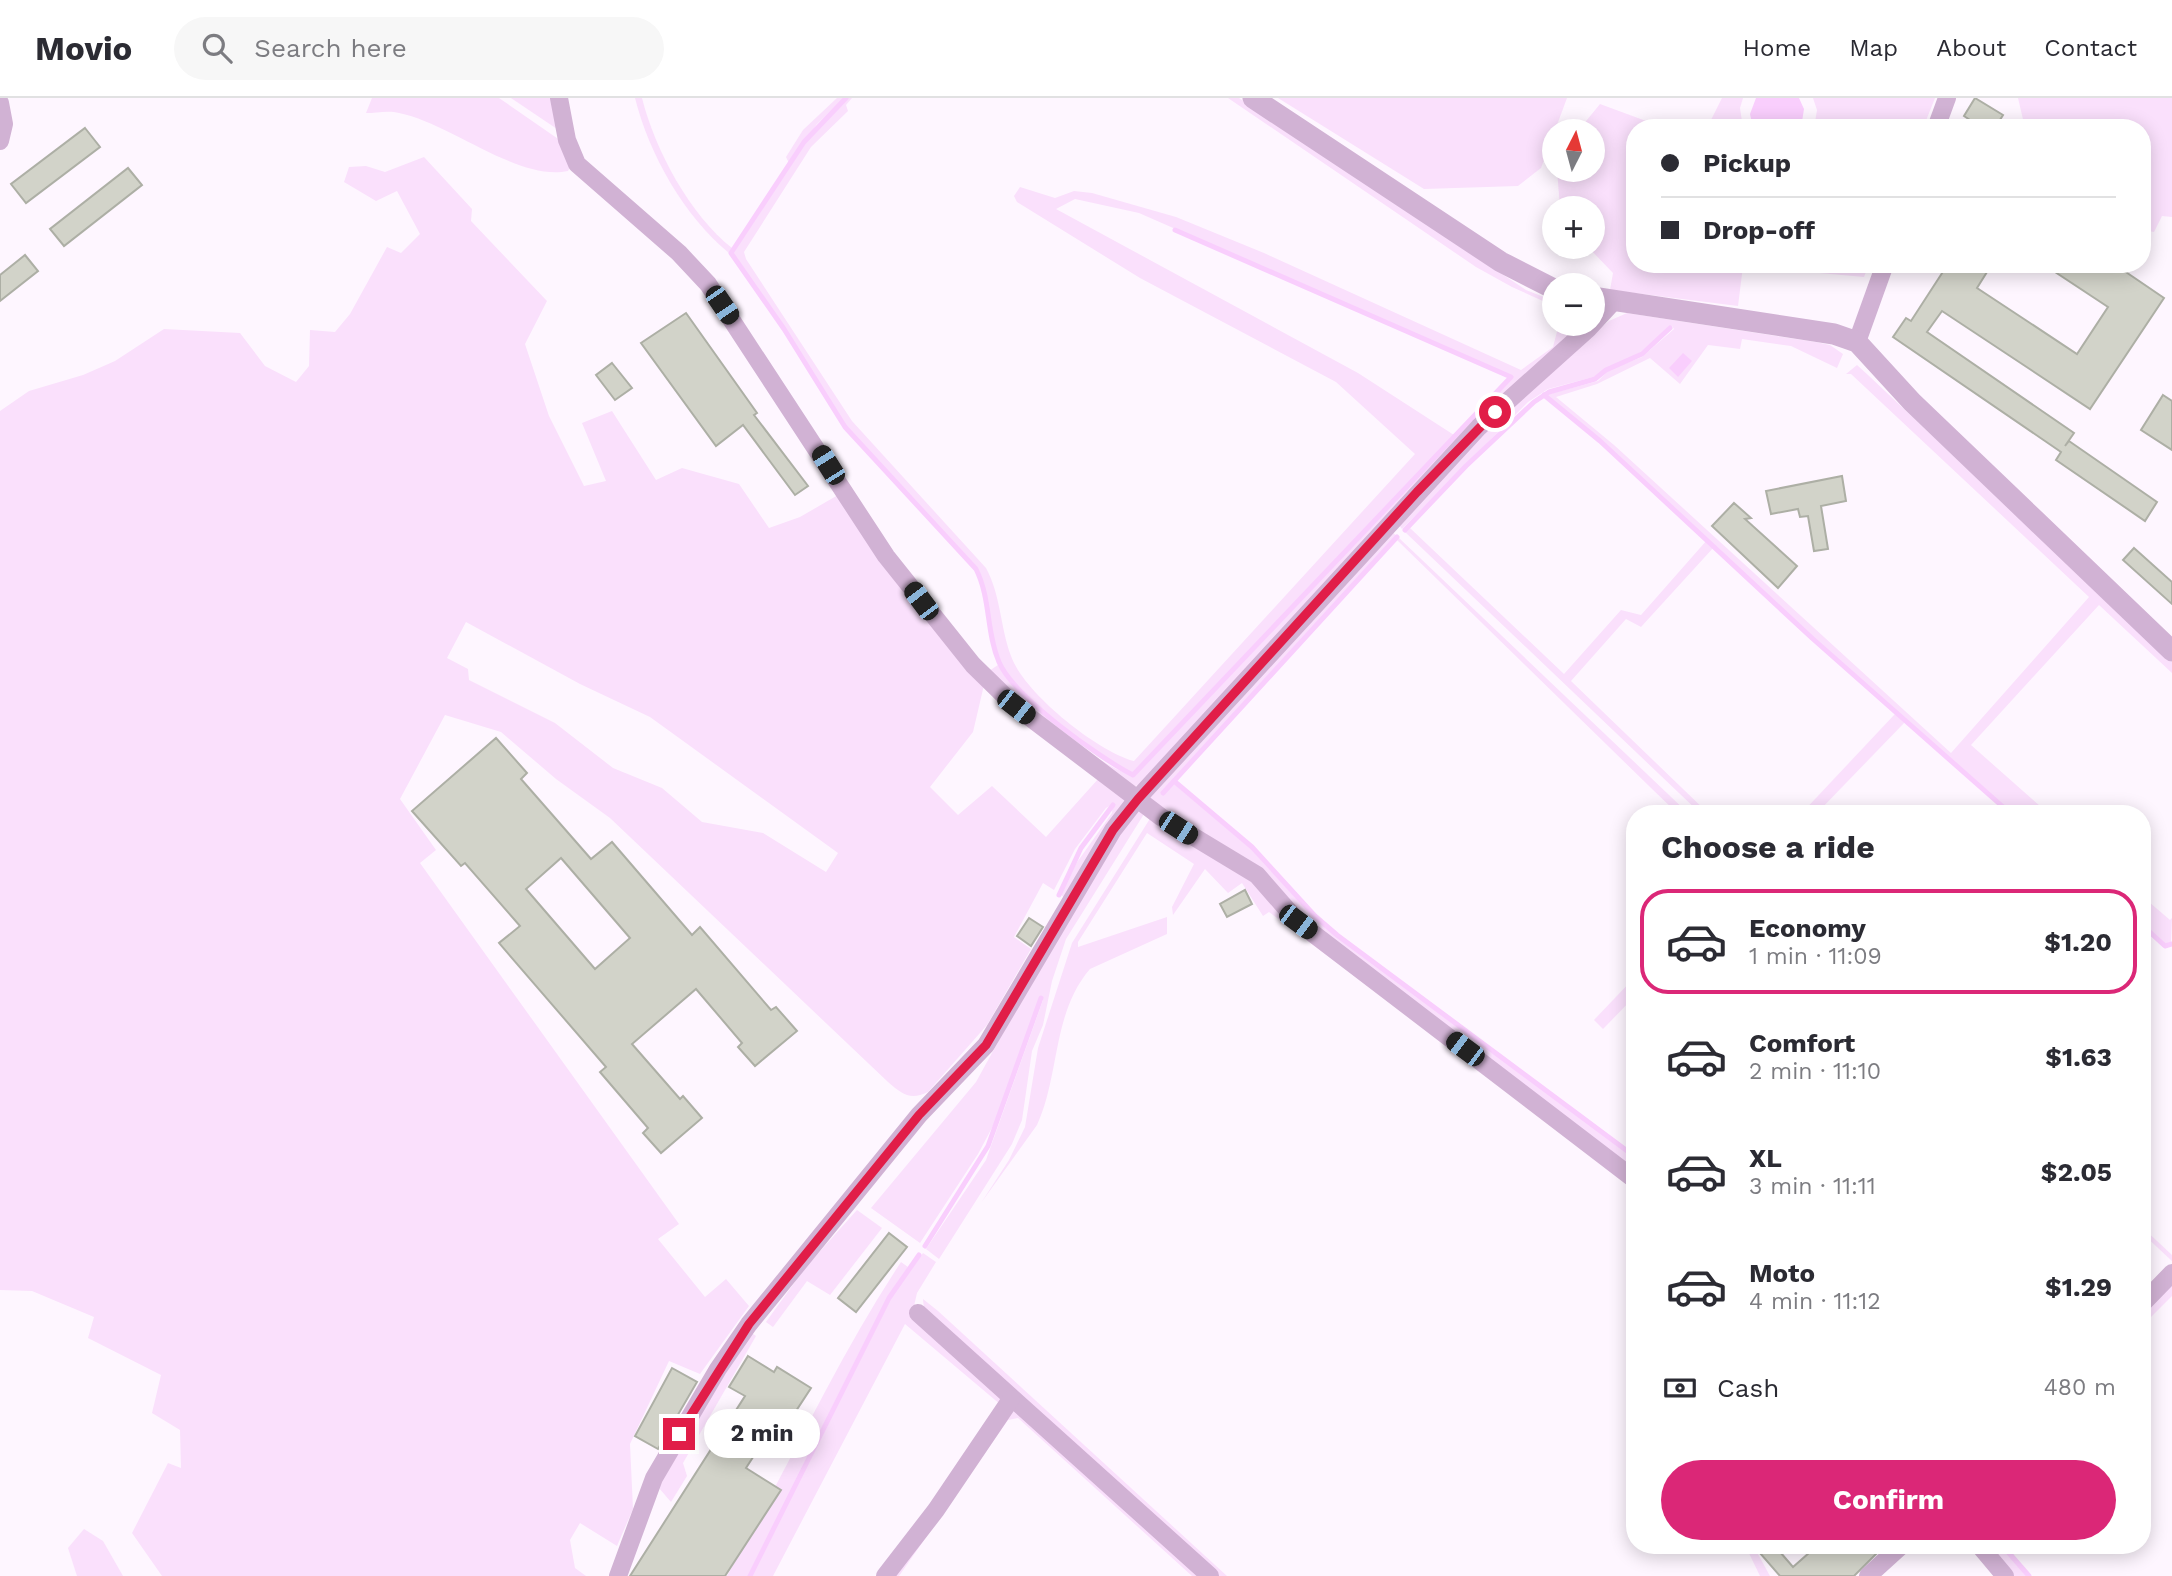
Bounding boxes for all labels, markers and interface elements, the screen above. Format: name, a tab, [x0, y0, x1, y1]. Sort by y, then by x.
search box	[174, 17, 664, 80]
text: Movio	[35, 29, 132, 68]
icon: search	[198, 29, 236, 67]
text: Search here	[254, 33, 407, 63]
text: Home	[1743, 34, 1811, 62]
text: Map	[1849, 34, 1898, 62]
text: About	[1936, 34, 2006, 62]
text: Contact	[2044, 34, 2137, 62]
north arrow	[1542, 119, 1605, 182]
map controls	[1542, 119, 1605, 336]
text: Pickup	[1703, 148, 1791, 178]
button: +	[1542, 196, 1605, 259]
text: Drop-off	[1703, 215, 1815, 245]
button: −	[1542, 273, 1605, 336]
car	[702, 282, 743, 328]
route start	[1479, 396, 1511, 428]
car	[808, 442, 849, 488]
car	[900, 578, 943, 624]
car	[993, 686, 1040, 728]
car	[1155, 808, 1202, 848]
text: Choose a ride	[1661, 828, 1875, 866]
car	[1275, 901, 1322, 943]
icon: car	[1665, 910, 1728, 973]
text: Economy	[1749, 913, 1866, 943]
text: $1.20	[2044, 927, 2112, 957]
text: 1 min · 11:09	[1749, 943, 1882, 970]
icon: car	[1665, 1025, 1728, 1088]
car	[1442, 1028, 1489, 1070]
text: Comfort	[1749, 1028, 1855, 1058]
text: $1.63	[2045, 1042, 2112, 1072]
text: 2 min · 11:10	[1749, 1058, 1881, 1085]
icon: car	[1665, 1140, 1728, 1203]
text: XL	[1749, 1143, 1782, 1173]
text: $2.05	[2041, 1157, 2112, 1187]
text: 3 min · 11:11	[1749, 1173, 1876, 1200]
icon: car	[1665, 1255, 1728, 1318]
text: Moto	[1749, 1258, 1815, 1288]
text: $1.29	[2045, 1272, 2112, 1302]
text: 4 min · 11:12	[1749, 1288, 1881, 1315]
icon: cash	[1661, 1369, 1699, 1407]
text: Cash	[1717, 1373, 1779, 1403]
text: 480 m	[2044, 1374, 2116, 1401]
callout: 2 min	[704, 1410, 819, 1458]
route end	[663, 1418, 695, 1450]
text: 2 min	[731, 1420, 793, 1447]
button: Confirm	[1661, 1460, 2116, 1540]

